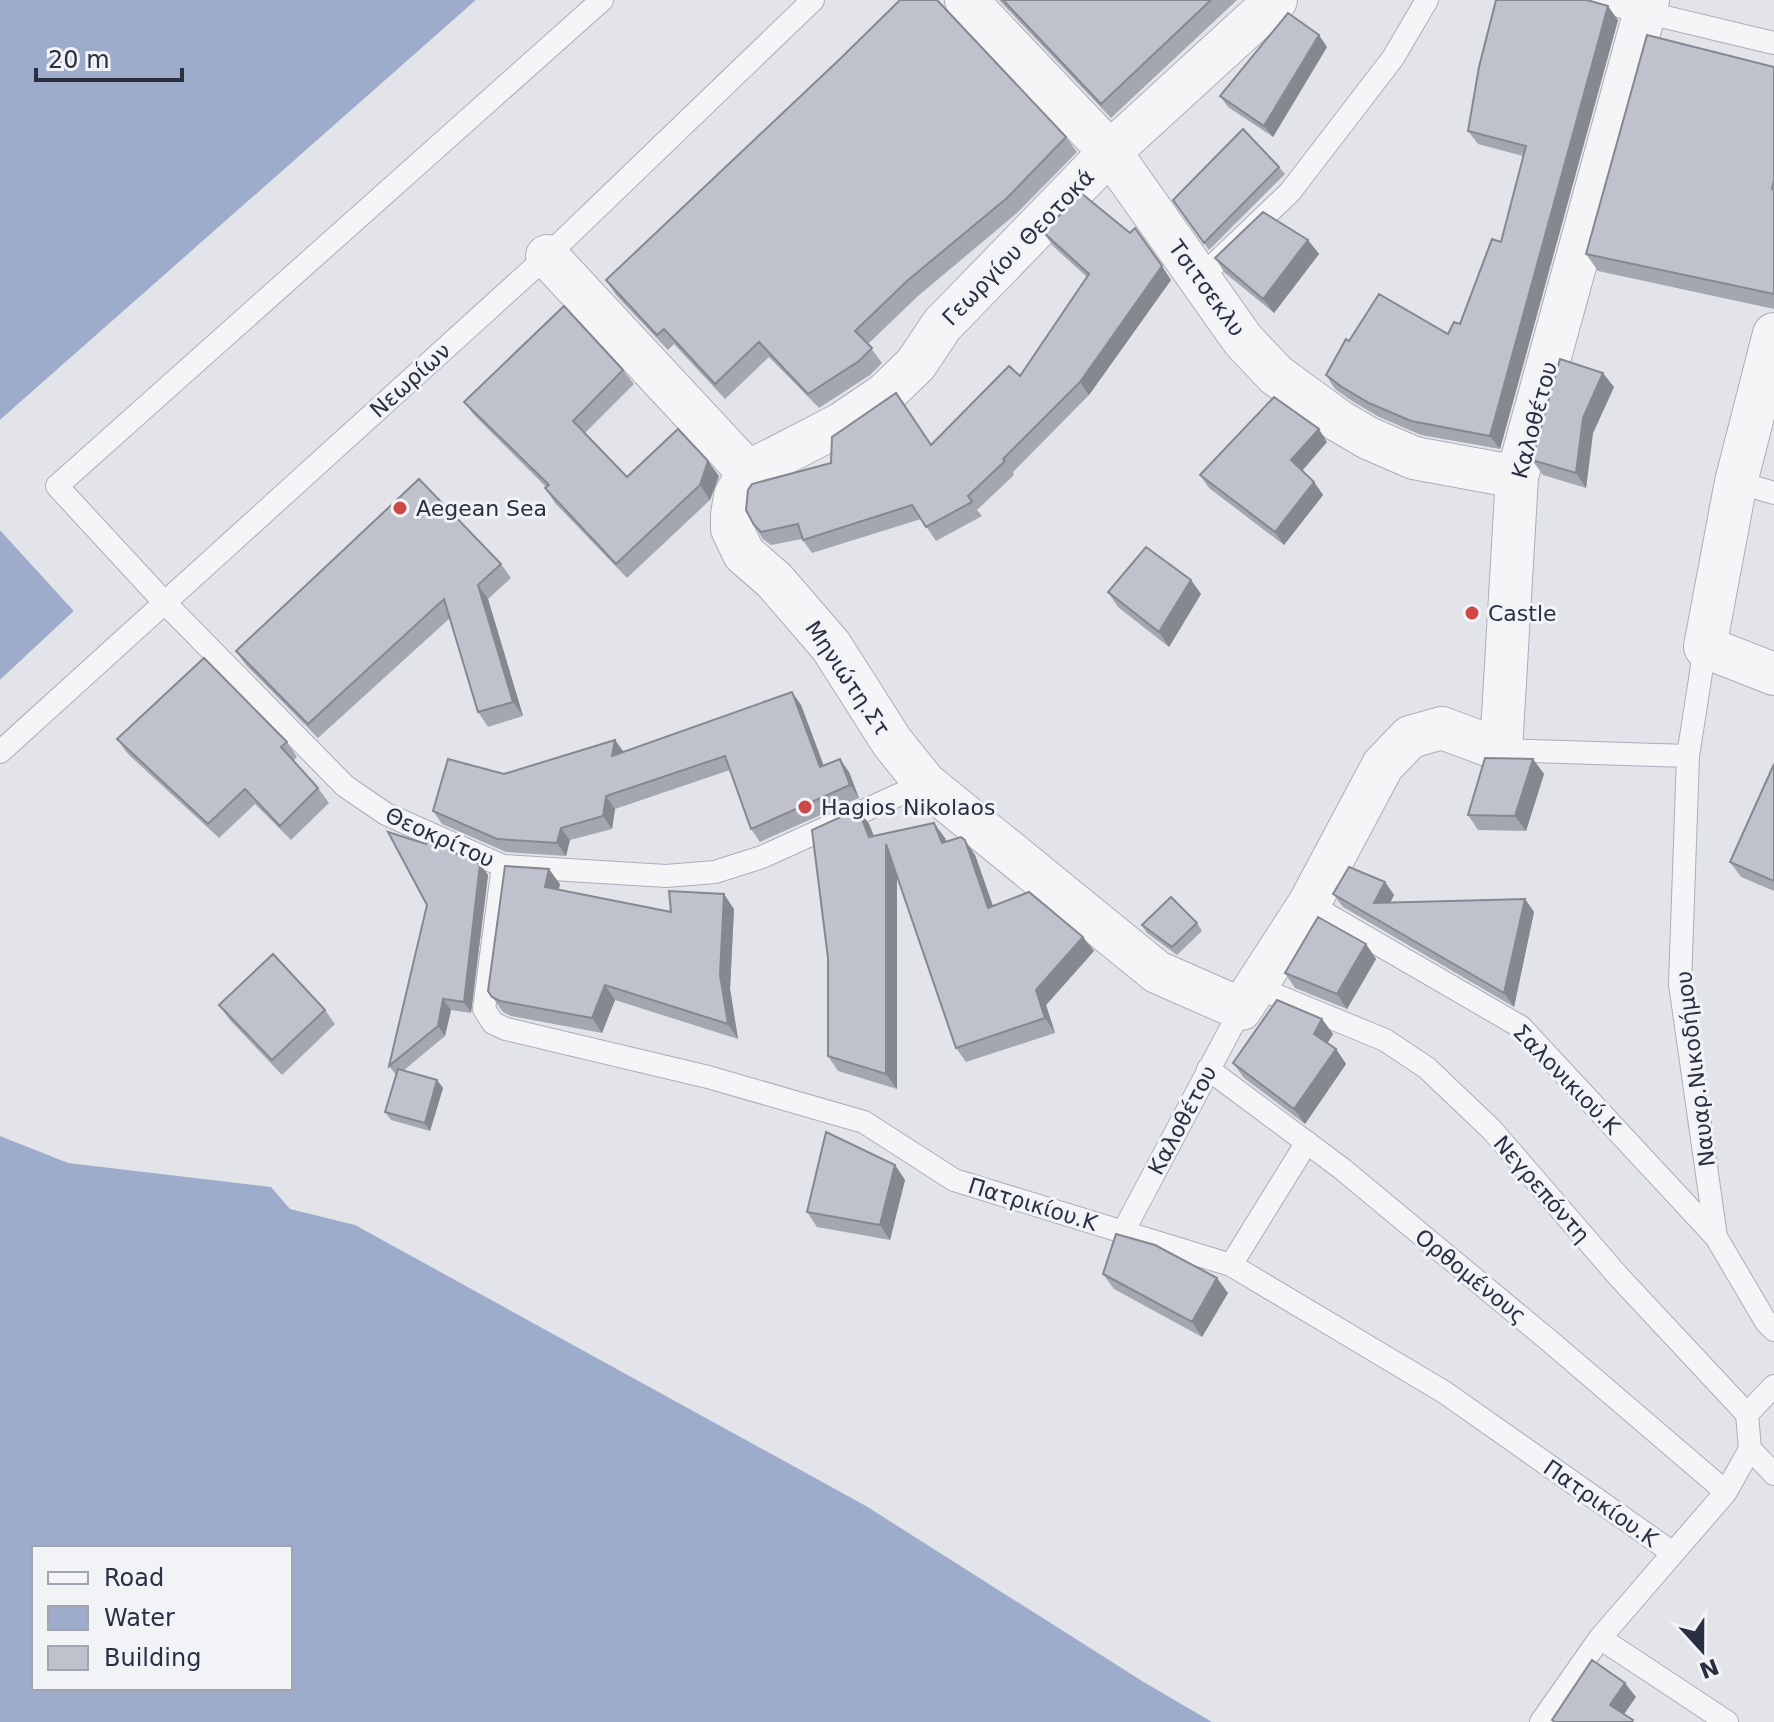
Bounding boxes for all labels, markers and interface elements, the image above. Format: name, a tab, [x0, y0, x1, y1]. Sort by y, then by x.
scale bar	[36, 32, 182, 82]
text: 20 m	[48, 46, 110, 74]
street label: Γεωργίου Θεοτοκά	[937, 164, 1099, 330]
street label: Τσιτσεκλυ	[1163, 235, 1250, 341]
street label: Νεωρίων	[365, 338, 455, 423]
street label: Καλοθέτου	[1507, 359, 1562, 481]
place label: Aegean Sea	[416, 496, 547, 521]
marker: Aegean Sea	[391, 499, 409, 517]
place label: Castle	[1488, 601, 1557, 626]
marker: Castle	[1463, 604, 1481, 622]
street label: Μηνιώτη.Στ	[800, 616, 895, 740]
place label: Hagios Nikolaos	[821, 795, 996, 820]
marker: Hagios Nikolaos	[796, 798, 814, 816]
street label: Θεοκρίτου	[382, 802, 498, 873]
street label: Ναυαρ.Νικοδήμου	[1671, 970, 1720, 1168]
street label: Σαλονικιού.Κ	[1508, 1019, 1626, 1140]
street label: Καλοθέτου	[1143, 1061, 1222, 1179]
street label: Νεγρεπόντη	[1488, 1131, 1595, 1248]
street label: Πατρικίου.Κ	[965, 1173, 1101, 1236]
street label: Ορθομένους	[1410, 1224, 1531, 1329]
street label: Πατρικίου.Κ	[1539, 1455, 1663, 1552]
legend	[32, 1546, 292, 1690]
text: Road	[104, 1564, 164, 1592]
text: Water	[104, 1604, 175, 1632]
north arrow	[1662, 1610, 1742, 1690]
text: Building	[104, 1644, 201, 1672]
text: N	[1696, 1653, 1722, 1683]

